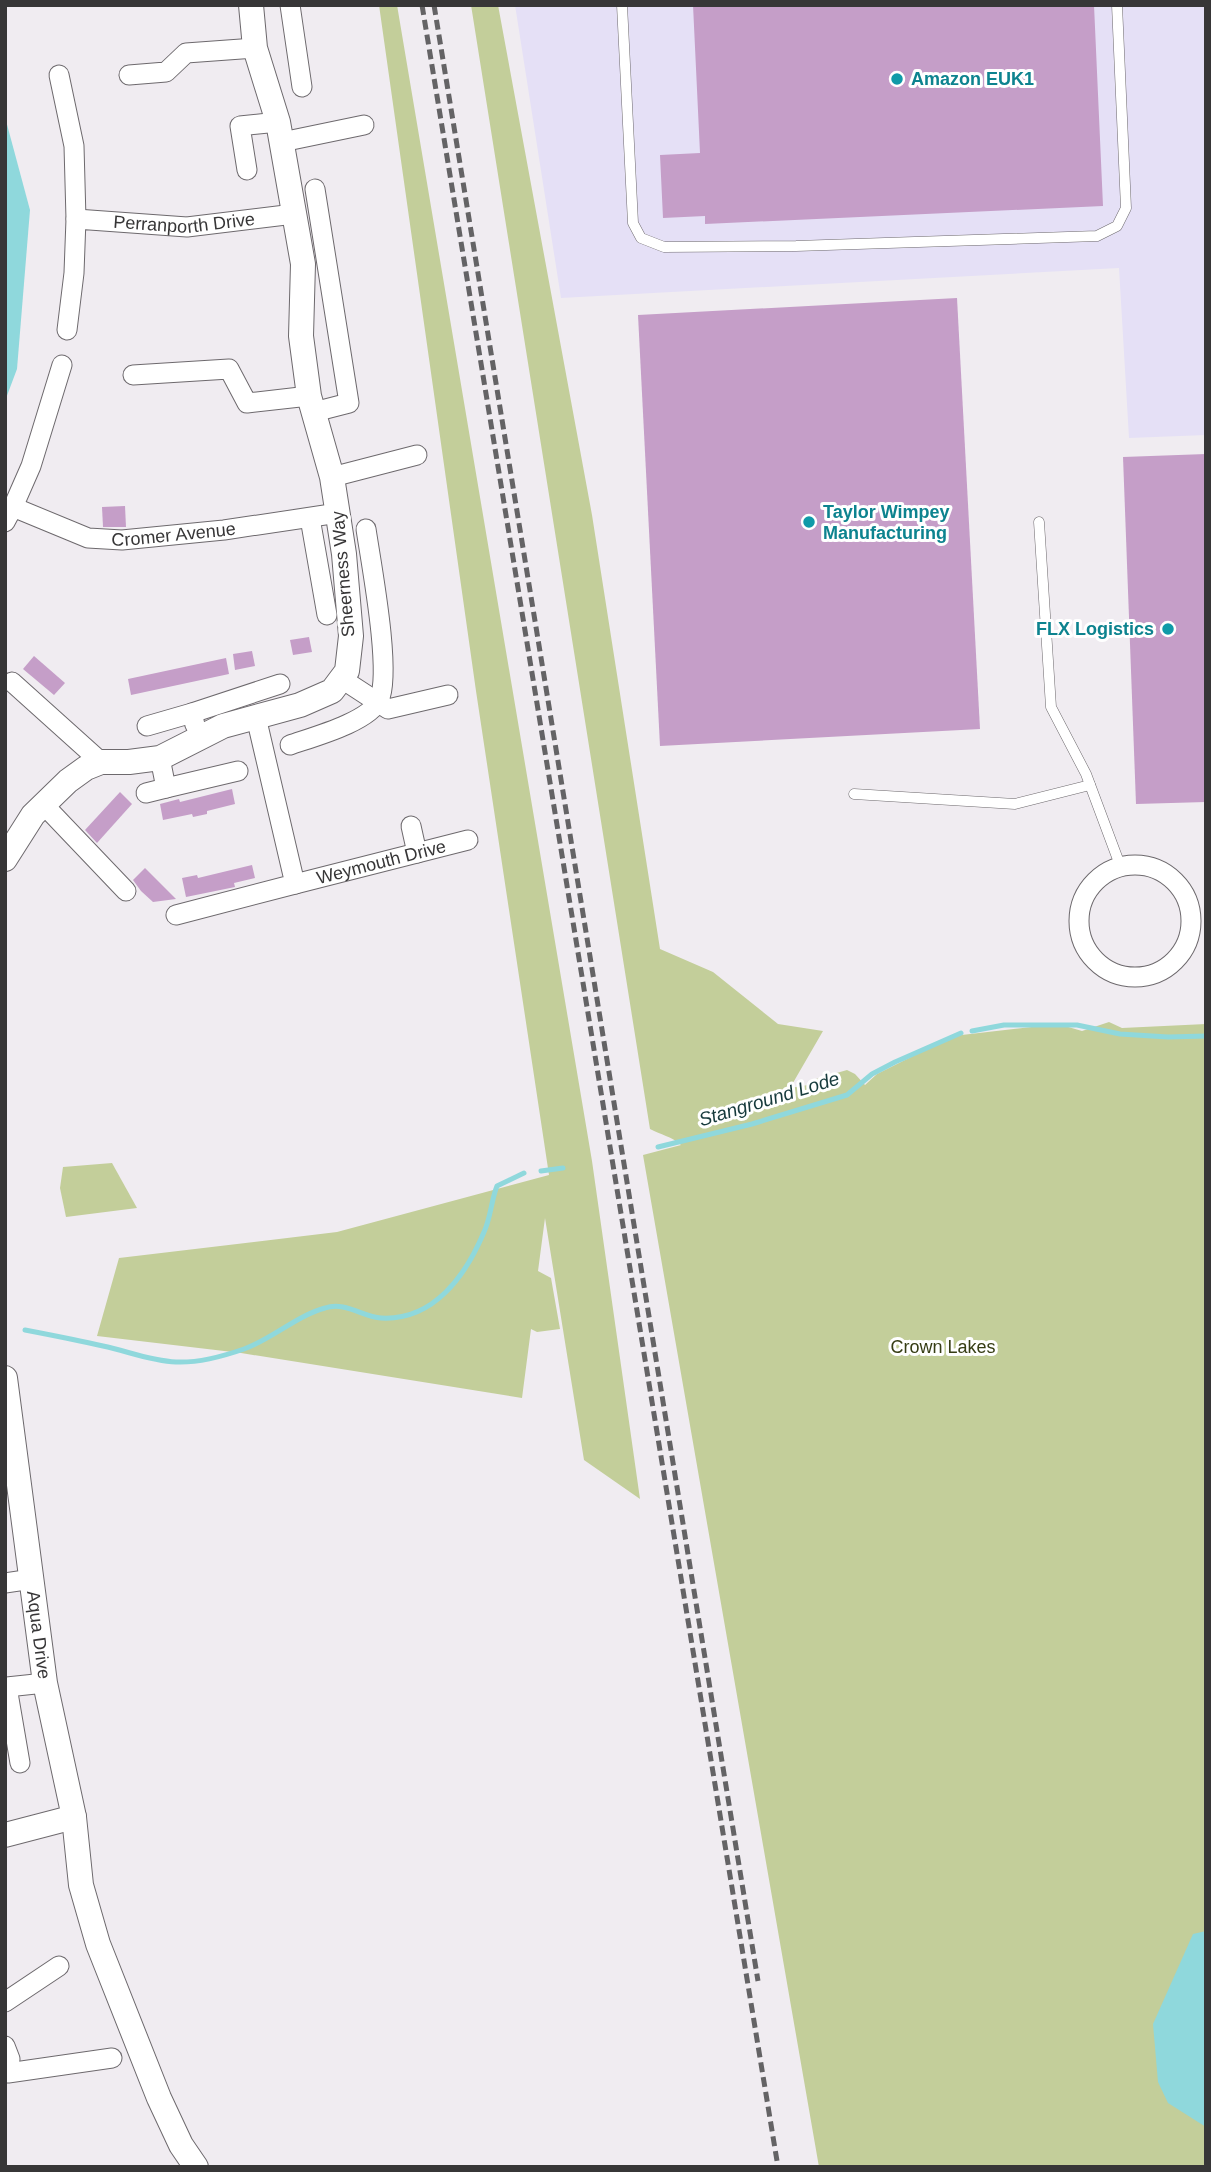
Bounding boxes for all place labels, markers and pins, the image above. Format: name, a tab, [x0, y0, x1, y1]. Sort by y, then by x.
place label: Amazon EUK1	[911, 69, 1034, 89]
marker: Amazon EUK1	[889, 71, 905, 87]
place label: Taylor Wimpey Manufacturing	[823, 502, 950, 543]
marker: Taylor Wimpey Manufacturing	[801, 514, 817, 530]
place label: FLX Logistics	[1036, 619, 1154, 639]
marker: FLX Logistics	[1160, 621, 1176, 637]

